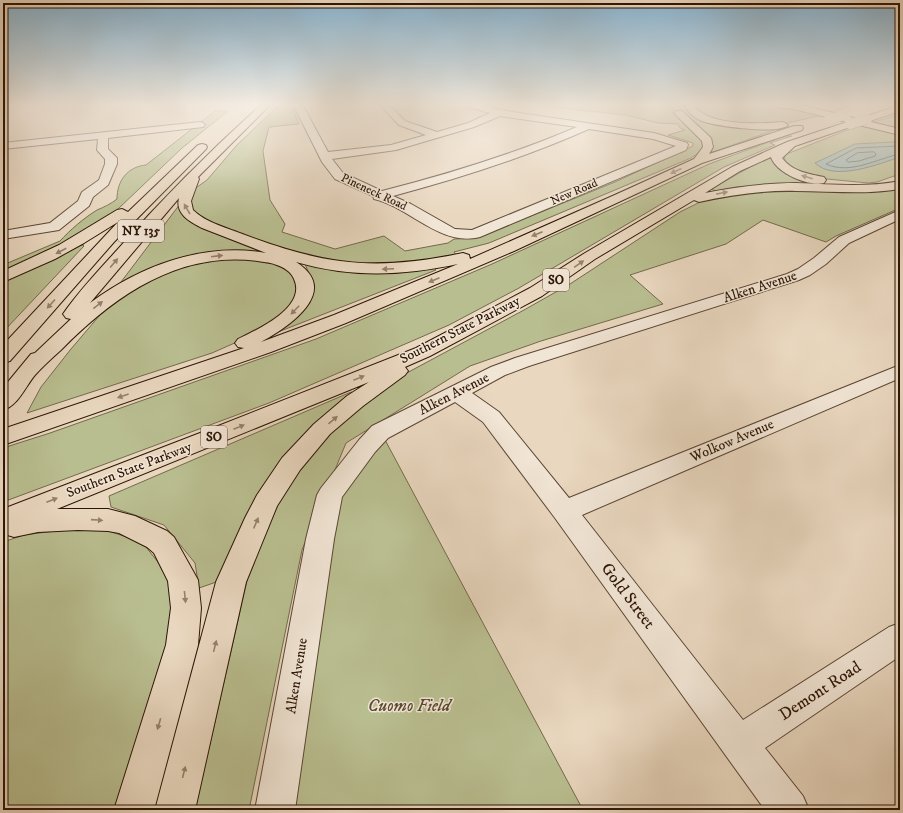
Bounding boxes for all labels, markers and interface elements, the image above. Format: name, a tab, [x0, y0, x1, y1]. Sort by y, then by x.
one-way arrow	[670, 168, 682, 174]
street label: Pineneck Road	[339, 170, 409, 214]
one-way arrow	[801, 174, 813, 180]
street label: New Road	[548, 175, 600, 209]
one-way arrow	[716, 190, 728, 196]
one-way arrow	[184, 204, 191, 215]
road number: NY 135	[118, 220, 164, 242]
one-way arrow	[531, 232, 543, 238]
one-way arrow	[56, 247, 67, 254]
one-way arrow	[211, 253, 223, 259]
one-way arrow	[110, 258, 119, 268]
one-way arrow	[573, 260, 584, 268]
one-way arrow	[381, 266, 394, 272]
street label: Alken Avenue	[721, 267, 799, 307]
road number: SO	[543, 269, 569, 291]
one-way arrow	[429, 277, 440, 283]
street label: Southern State Parkway	[397, 292, 524, 368]
one-way arrow	[47, 299, 56, 308]
one-way arrow	[92, 300, 103, 309]
one-way arrow	[290, 305, 300, 315]
street label: Alken Avenue	[416, 369, 492, 419]
one-way arrow	[353, 375, 364, 381]
one-way arrow	[117, 393, 129, 399]
one-way arrow	[328, 415, 338, 424]
street label: Wolkow Avenue	[687, 415, 777, 467]
one-way arrow	[233, 424, 245, 430]
road number: SO	[201, 426, 227, 448]
street label: Southern State Parkway	[64, 438, 194, 502]
one-way arrow	[47, 497, 59, 503]
one-way arrow	[91, 516, 103, 523]
one-way arrow	[253, 516, 259, 528]
street label: Gold Street	[596, 558, 660, 634]
one-way arrow	[182, 591, 188, 603]
street label: Alken Avenue	[282, 637, 312, 715]
one-way arrow	[212, 640, 218, 652]
street label: Demont Road	[775, 656, 866, 726]
park label: Cuomo Field	[368, 695, 453, 717]
one-way arrow	[156, 718, 162, 730]
one-way arrow	[181, 766, 187, 778]

